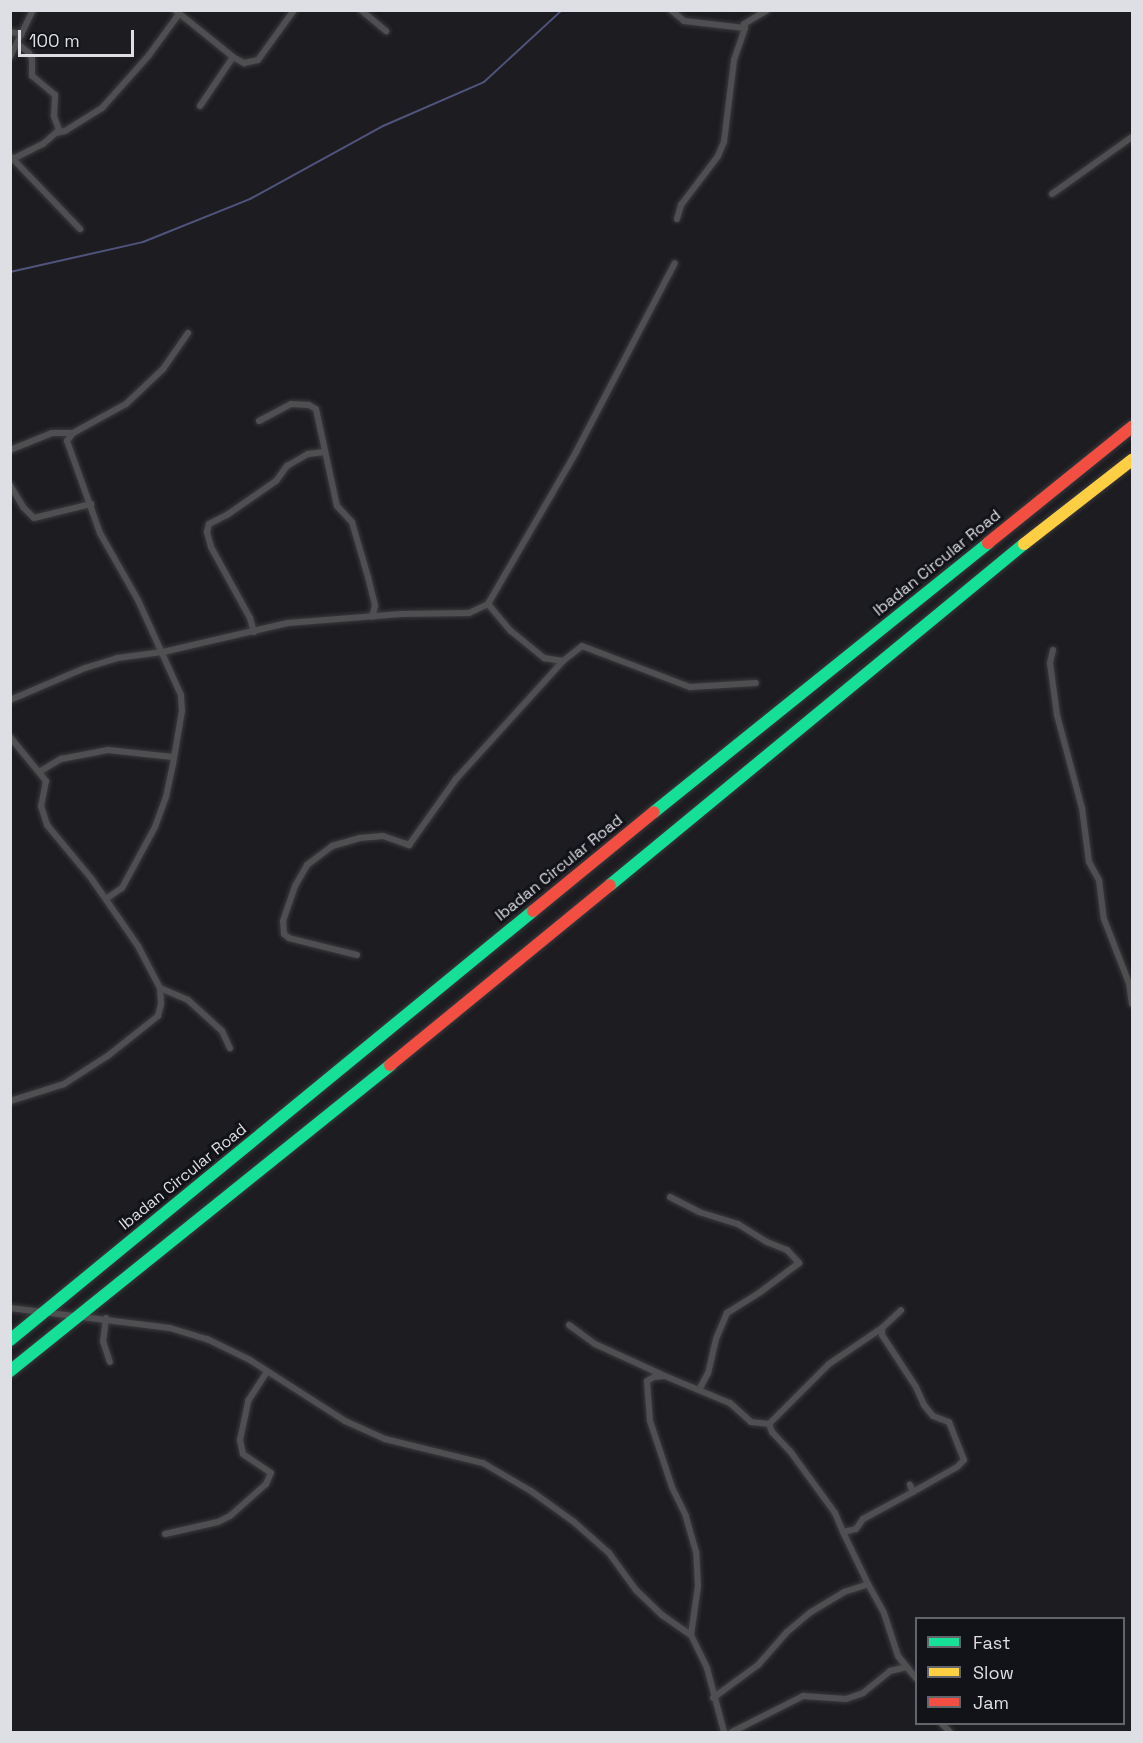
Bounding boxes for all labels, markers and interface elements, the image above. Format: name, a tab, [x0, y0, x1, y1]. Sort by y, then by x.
scale bar	[21, 18, 136, 56]
text: 100 m	[29, 29, 80, 52]
street label: Ibadan Circular Road	[869, 506, 1005, 620]
street label: Ibadan Circular Road	[491, 811, 627, 925]
street label: Ibadan Circular Road	[115, 1120, 251, 1234]
legend	[915, 1617, 1125, 1725]
text: Fast	[973, 1631, 1010, 1654]
text: Slow	[973, 1661, 1014, 1684]
text: Jam	[973, 1691, 1009, 1714]

